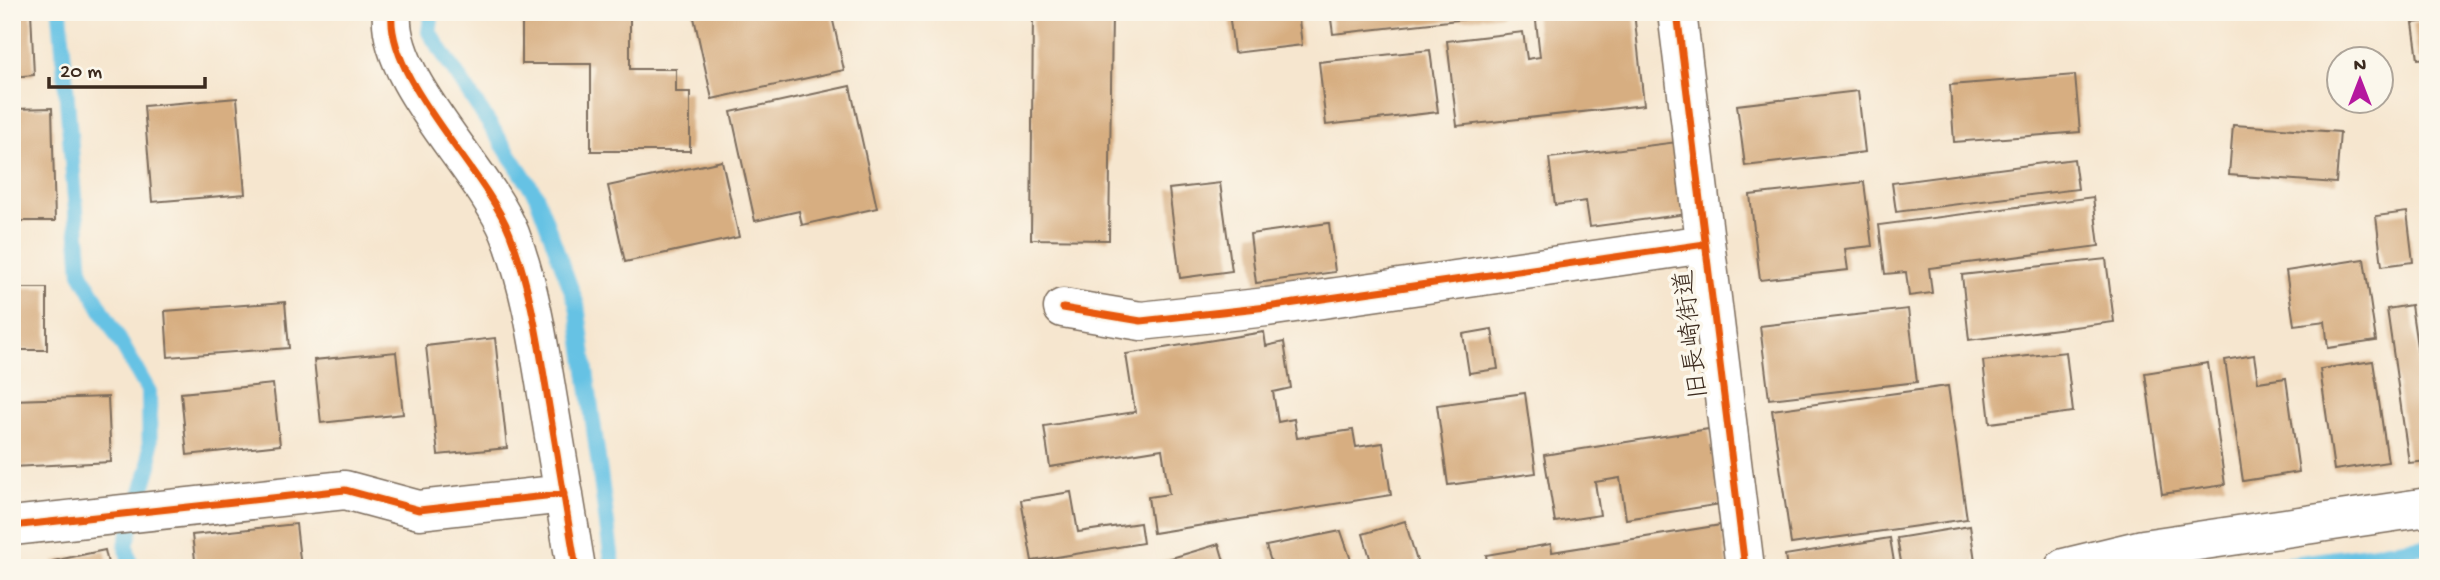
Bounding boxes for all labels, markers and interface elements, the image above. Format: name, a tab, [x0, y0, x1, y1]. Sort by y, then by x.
scale bar	[49, 46, 205, 90]
north arrow	[2324, 46, 2394, 116]
text: N	[2354, 55, 2366, 78]
text: 20 m	[60, 61, 102, 86]
street label: 旧長崎街道	[1670, 268, 1717, 401]

